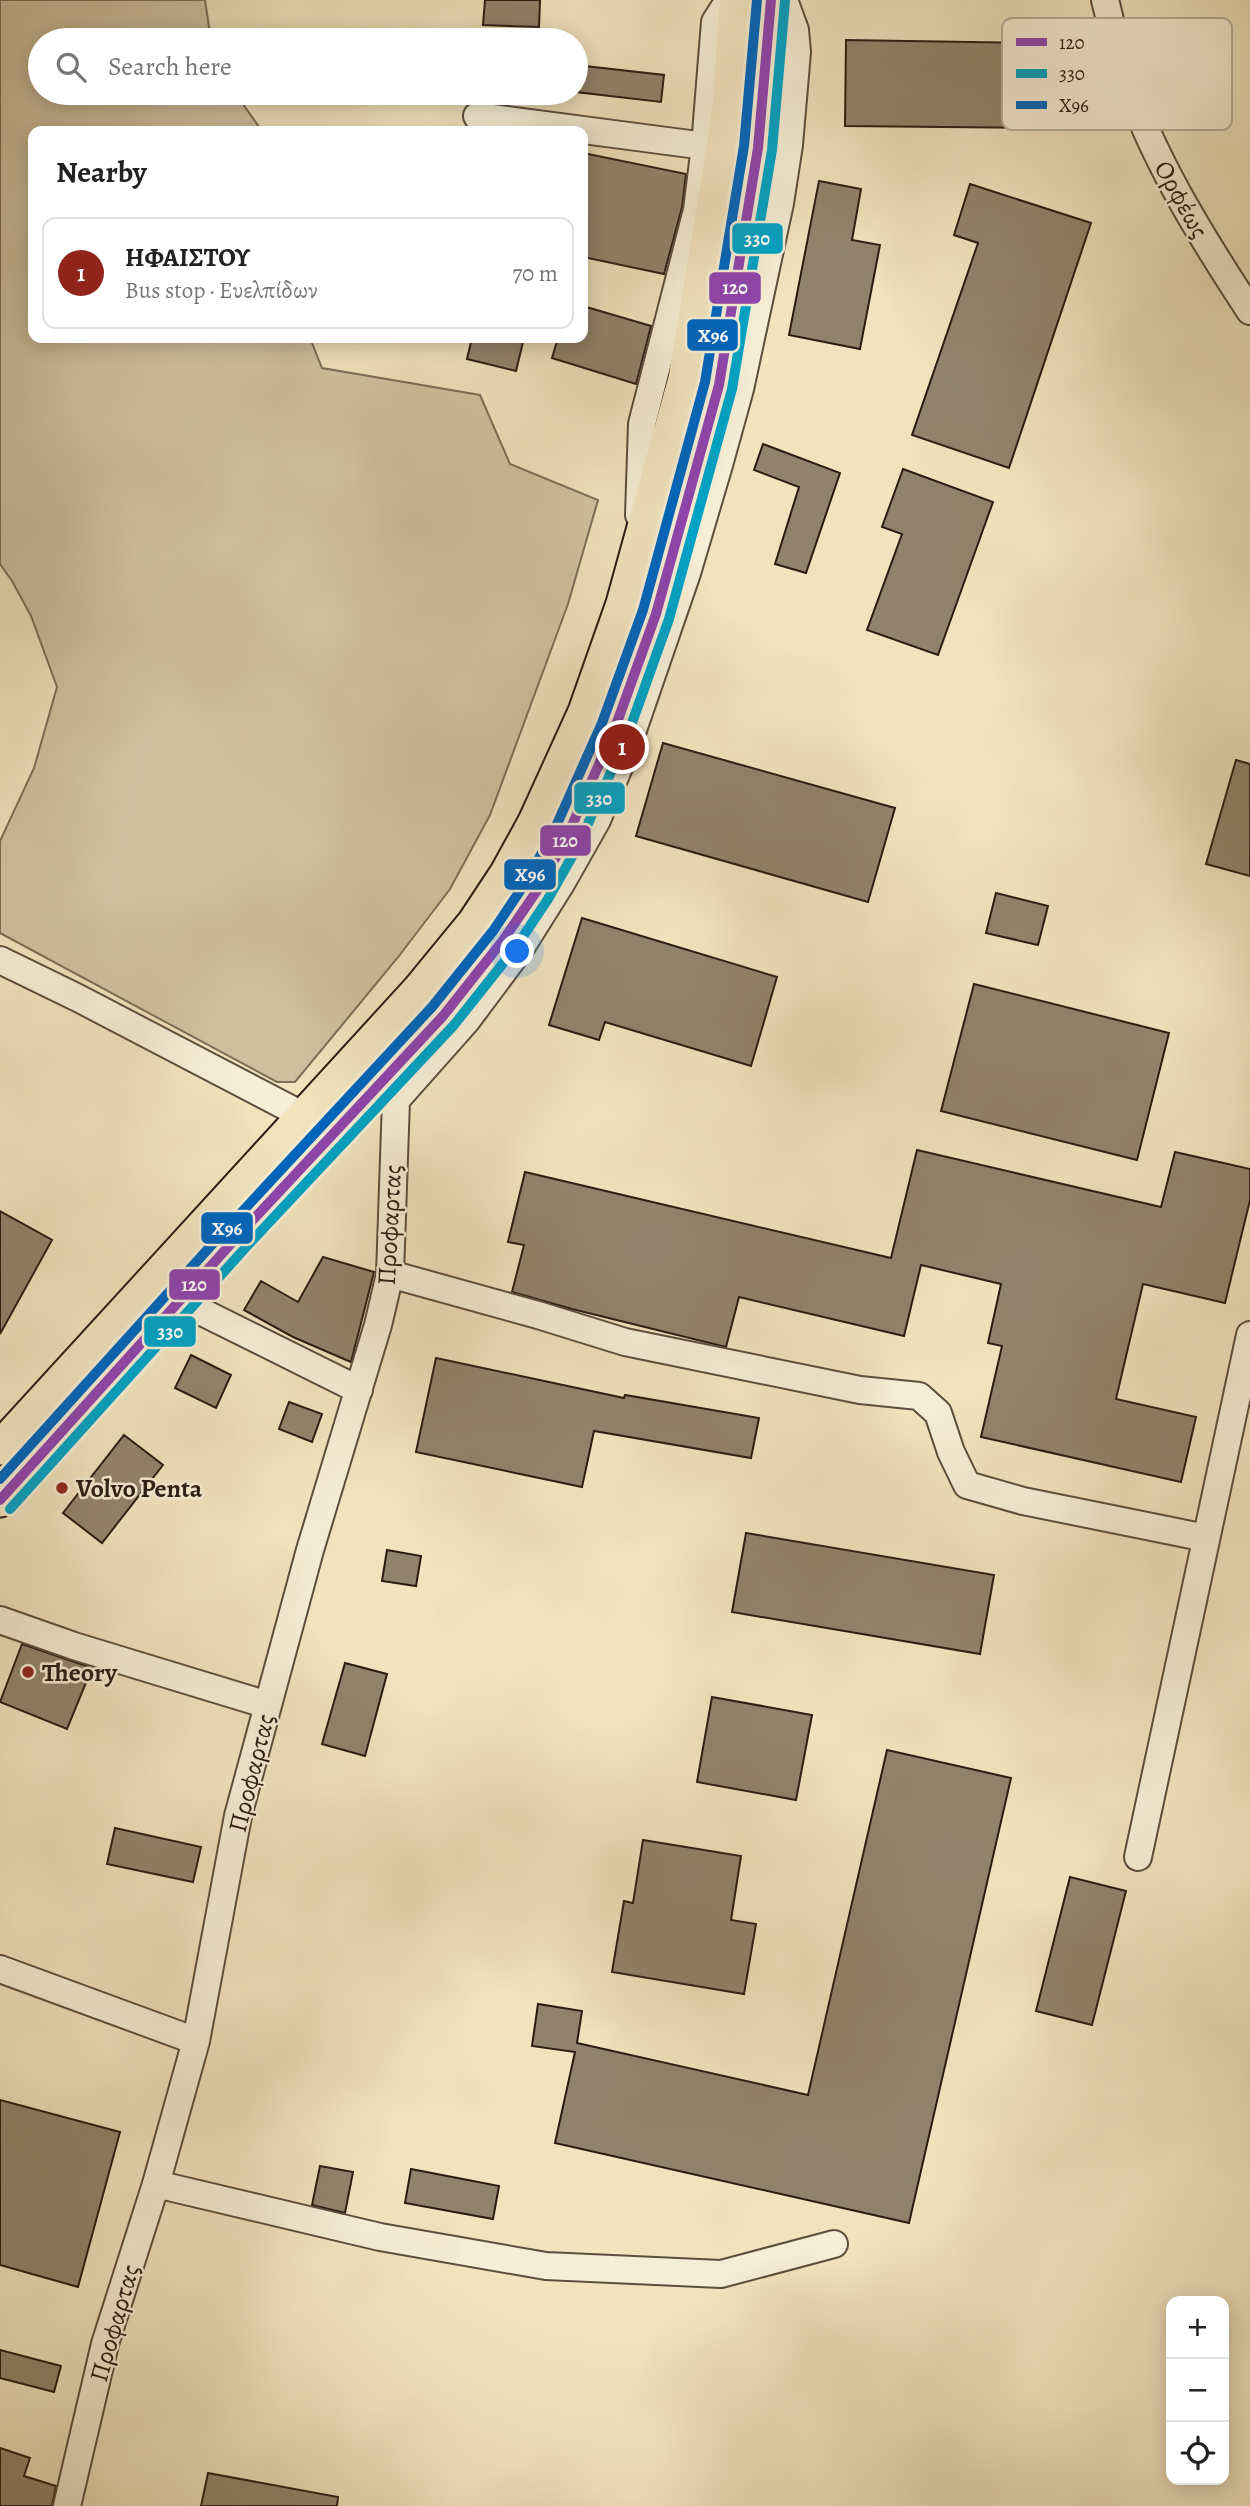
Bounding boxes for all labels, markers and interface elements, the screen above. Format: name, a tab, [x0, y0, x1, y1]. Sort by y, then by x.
legend	[1002, 18, 1232, 130]
search box	[28, 28, 588, 105]
text: 120	[1059, 30, 1085, 56]
icon: search	[52, 48, 90, 86]
text: Search here	[108, 49, 232, 84]
text: 330	[1059, 61, 1085, 87]
text: Χ96	[1059, 93, 1089, 119]
text: Nearby	[56, 152, 147, 192]
street label: Ορφέως	[1146, 154, 1217, 244]
line badge: 330	[731, 222, 784, 255]
text: 330	[744, 226, 770, 252]
text: ΗΦΑΙΣΤΟΥ	[125, 240, 250, 275]
text: 1	[77, 258, 85, 289]
text: 70 m	[512, 258, 558, 289]
line badge: 120	[708, 271, 762, 305]
text: Bus stop · Ευελπίδων	[125, 275, 318, 306]
text: 120	[722, 275, 748, 301]
line badge: Χ96	[686, 318, 739, 352]
text: Χ96	[698, 323, 728, 349]
pin: 1	[599, 721, 645, 773]
line badge: 330	[573, 781, 626, 815]
text: 330	[586, 786, 612, 812]
line badge: 120	[539, 824, 592, 857]
text: 120	[552, 828, 578, 854]
line badge: Χ96	[503, 858, 557, 891]
text: Χ96	[515, 862, 545, 888]
your location	[500, 934, 534, 968]
street label: Προφαρτας	[369, 1164, 410, 1286]
line badge: Χ96	[200, 1211, 254, 1245]
text: Χ96	[212, 1216, 242, 1242]
line badge: 120	[168, 1268, 221, 1301]
text: 120	[181, 1272, 207, 1298]
line badge: 330	[143, 1315, 197, 1348]
text: 330	[157, 1319, 183, 1345]
place label: Volvo Penta	[75, 1471, 203, 1506]
marker: Volvo Penta	[54, 1480, 70, 1496]
place label: Theory	[42, 1655, 118, 1690]
marker: Theory	[20, 1664, 36, 1680]
street label: Προφαρτας	[220, 1710, 283, 1836]
street label: Προφαρτας	[81, 2260, 148, 2386]
map controls	[1166, 2296, 1229, 2485]
button: +	[1166, 2296, 1229, 2359]
button: −	[1166, 2359, 1229, 2422]
button: locate	[1166, 2422, 1229, 2485]

